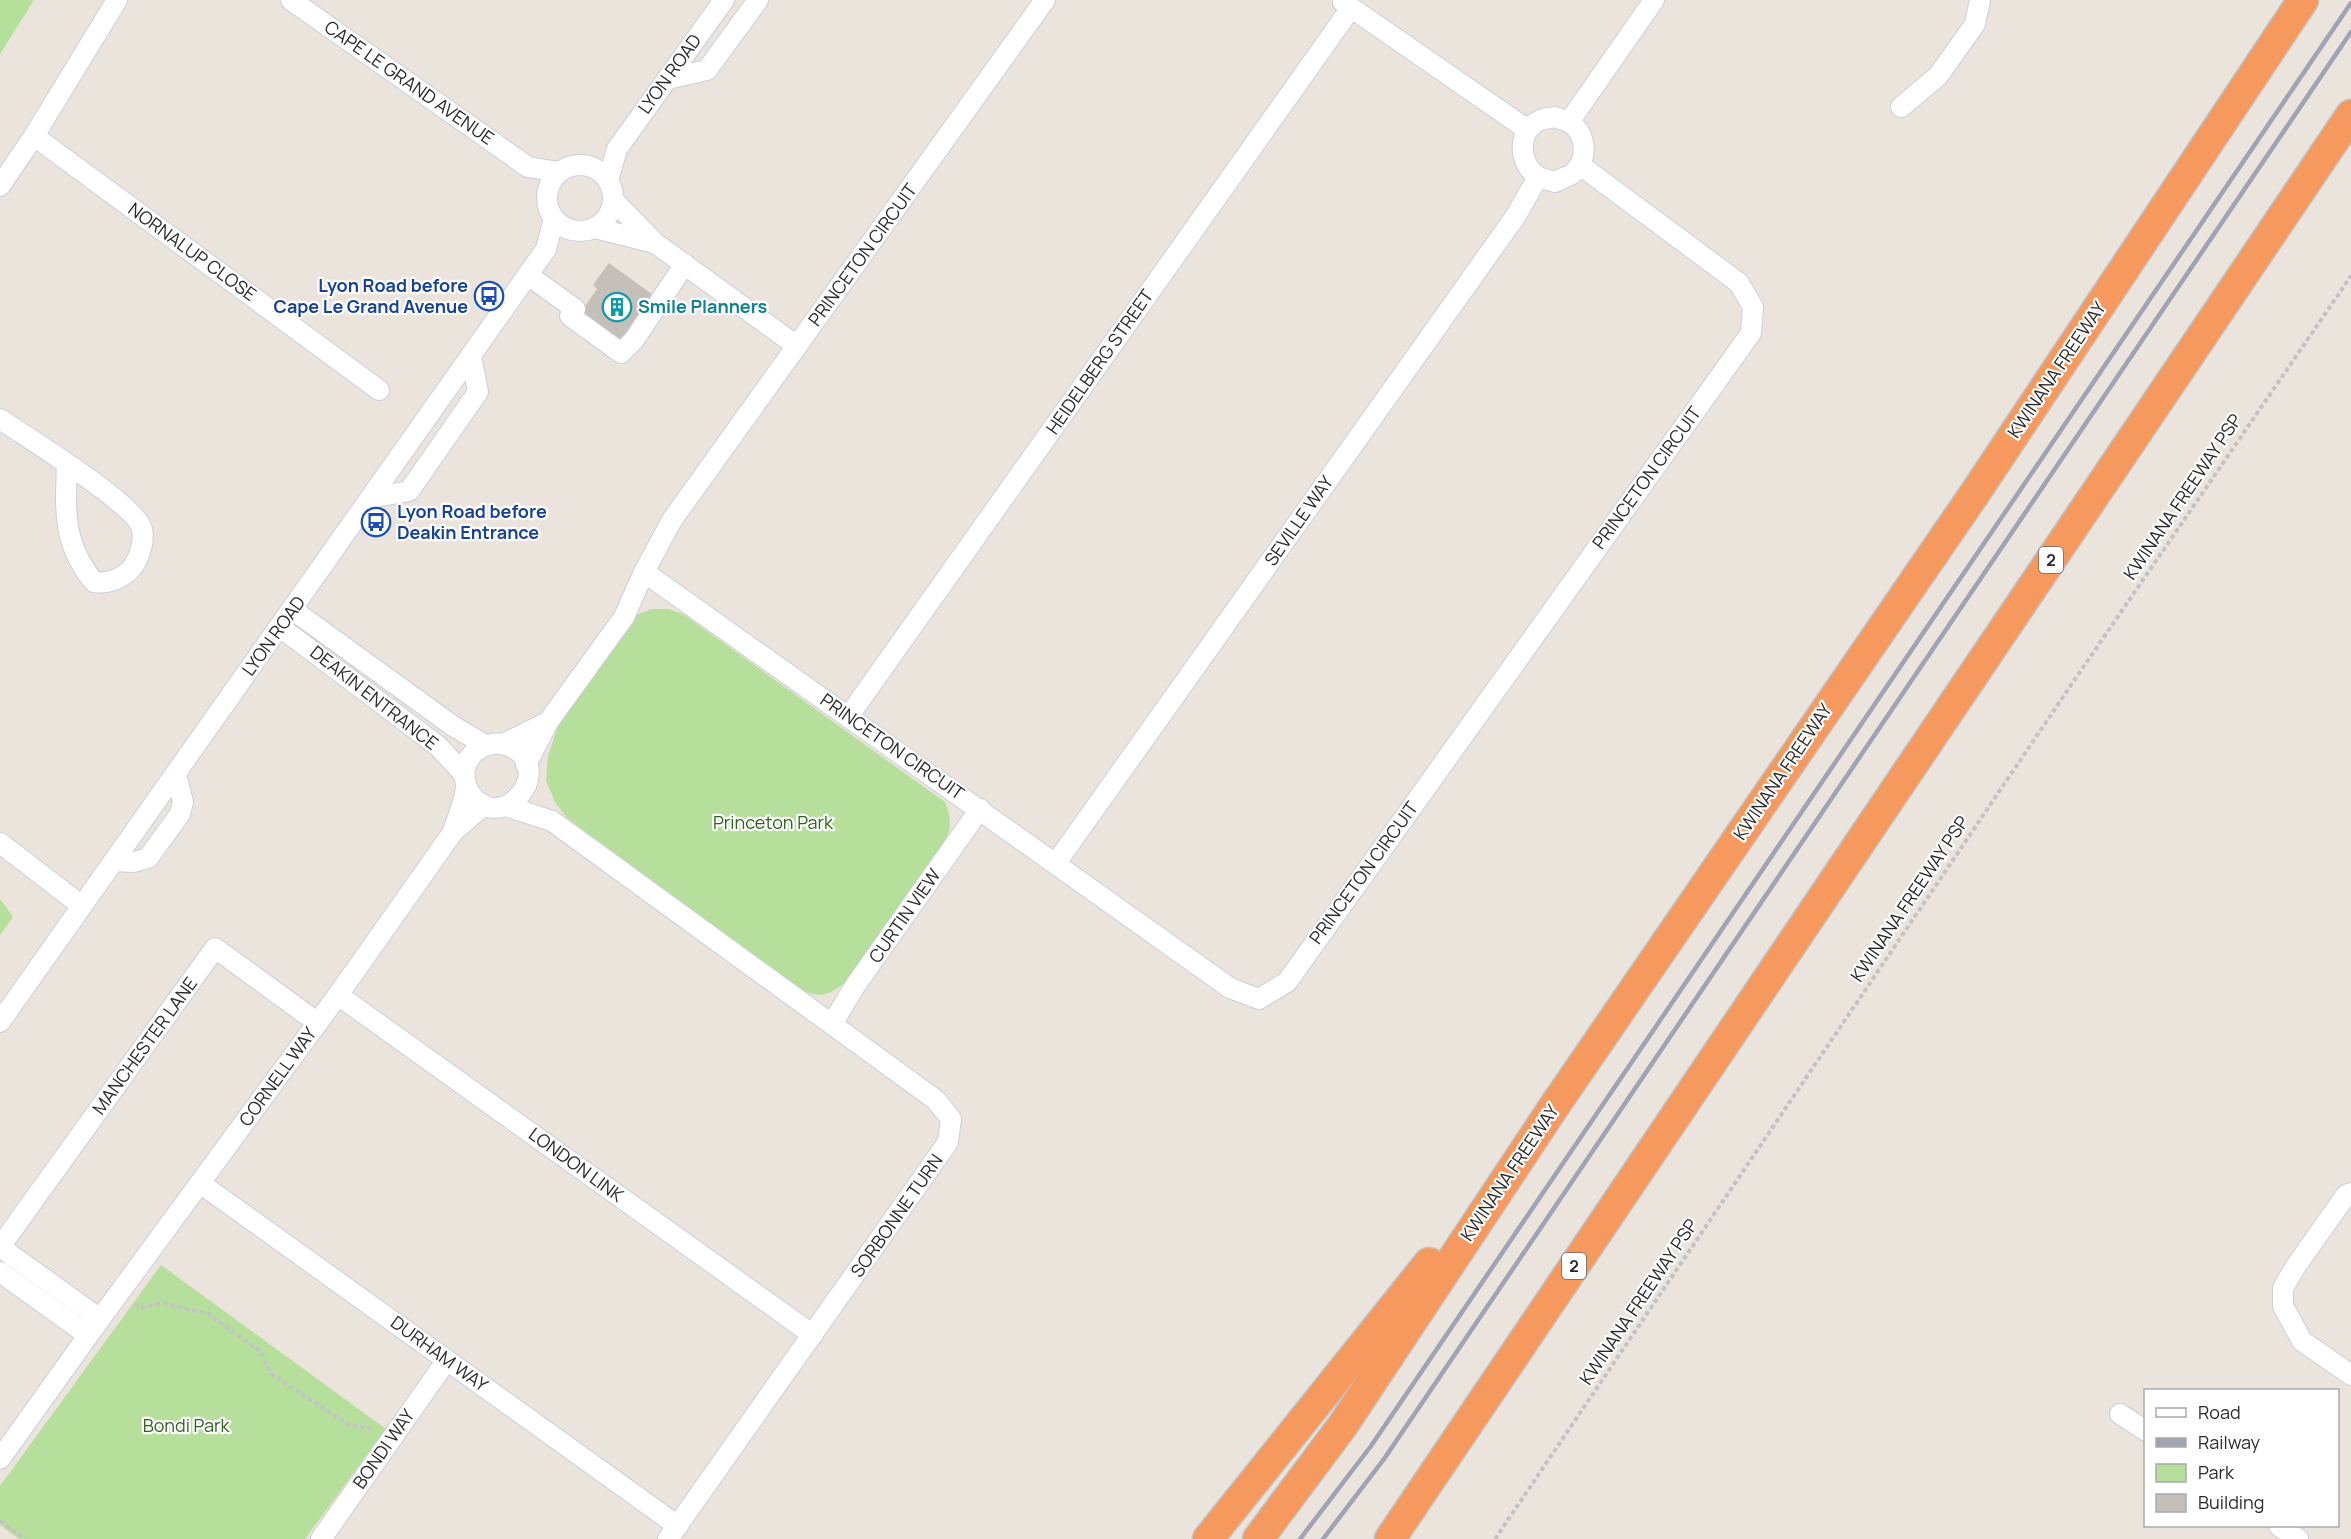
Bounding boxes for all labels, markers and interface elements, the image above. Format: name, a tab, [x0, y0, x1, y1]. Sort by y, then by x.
street label: CAPE LE GRAND AVENUE	[320, 15, 499, 150]
street label: LYON ROAD	[632, 29, 706, 118]
street label: PRINCETON CIRCUIT	[802, 178, 922, 330]
street label: NORNALUP CLOSE	[124, 197, 261, 306]
place label: Lyon Road before Cape Le Grand Avenue	[274, 273, 468, 318]
bus stop icon: Lyon Road before Cape Le Grand Avenue	[473, 280, 505, 312]
street label: HEIDELBERG STREET	[1040, 284, 1158, 439]
building icon: Smile Planners	[601, 291, 633, 323]
place label: Smile Planners	[638, 294, 767, 318]
street label: KWINANA FREEWAY	[2002, 296, 2111, 442]
street label: PRINCETON CIRCUIT	[1586, 401, 1706, 553]
street label: KWINANA FREEWAY PSP	[2118, 409, 2247, 584]
street label: SEVILLE WAY	[1258, 470, 1339, 570]
place label: Lyon Road before Deakin Entrance	[397, 499, 547, 544]
bus stop icon: Lyon Road before Deakin Entrance	[360, 506, 392, 538]
road number: 2	[2039, 547, 2063, 573]
street label: LYON ROAD	[236, 591, 310, 680]
street label: DEAKIN ENTRANCE	[306, 640, 444, 755]
street label: PRINCETON CIRCUIT	[816, 688, 969, 805]
street label: KWINANA FREEWAY	[1728, 698, 1837, 844]
street label: PRINCETON CIRCUIT	[1303, 796, 1423, 948]
park label: Princeton Park	[713, 810, 834, 834]
street label: KWINANA FREEWAY PSP	[1845, 811, 1974, 986]
street label: CURTIN VIEW	[863, 863, 946, 967]
street label: MANCHESTER LANE	[86, 972, 202, 1119]
street label: CORNELL WAY	[233, 1021, 322, 1131]
street label: KWINANA FREEWAY	[1455, 1099, 1564, 1245]
street label: LONDON LINK	[524, 1122, 629, 1207]
street label: SORBONNE TURN	[845, 1149, 948, 1282]
street label: KWINANA FREEWAY PSP	[1574, 1214, 1703, 1389]
road number: 2	[1562, 1253, 1586, 1279]
street label: DURHAM WAY	[386, 1310, 494, 1397]
legend	[2144, 1389, 2339, 1527]
text: Road	[2198, 1400, 2241, 1424]
street label: BONDI WAY	[347, 1403, 420, 1493]
park label: Bondi Park	[143, 1413, 230, 1437]
text: Railway	[2198, 1430, 2260, 1454]
text: Park	[2198, 1460, 2235, 1484]
text: Building	[2198, 1490, 2264, 1514]

